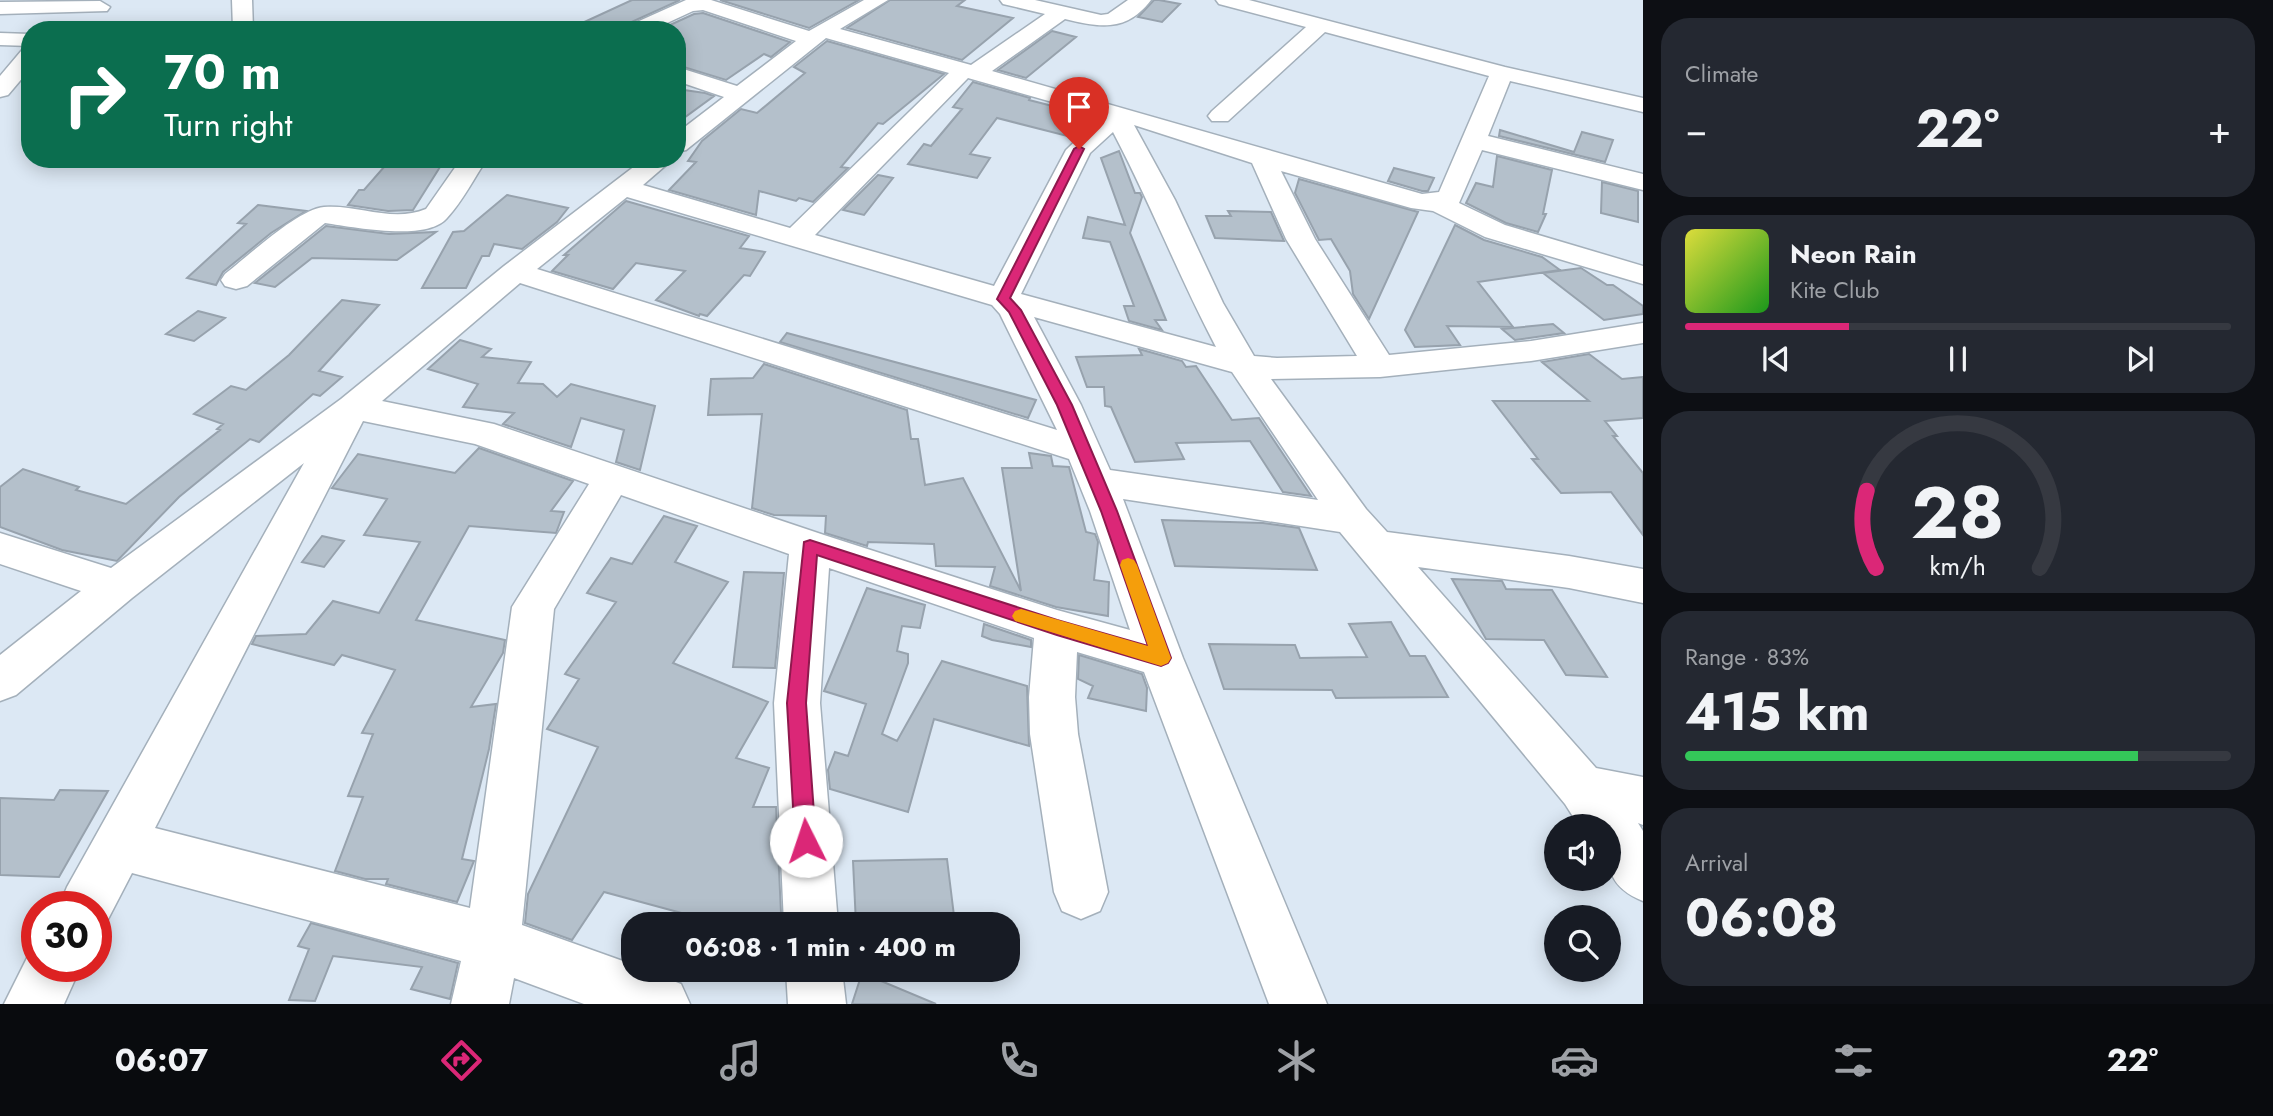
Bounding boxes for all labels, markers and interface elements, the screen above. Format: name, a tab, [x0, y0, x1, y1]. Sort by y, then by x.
text: 70 m	[164, 37, 281, 107]
icon: right	[49, 49, 140, 140]
text: Climate	[1685, 57, 1758, 91]
pin	[1049, 77, 1109, 149]
icon: arrive	[1060, 88, 1098, 126]
text: 22°	[1916, 91, 1999, 167]
text: Turn right	[164, 102, 293, 148]
text: −	[1685, 102, 1707, 157]
text: +	[2208, 102, 2231, 157]
text: Neon Rain	[1790, 235, 1917, 273]
text: Kite Club	[1790, 273, 1879, 307]
icon: previous	[1757, 340, 1795, 378]
icon: pause	[1939, 340, 1977, 378]
icon: next	[2121, 340, 2159, 378]
text: 28	[1911, 460, 2005, 565]
text: km/h	[1930, 548, 1986, 584]
text: Range · 83%	[1685, 640, 1809, 674]
text: 415 km	[1685, 674, 1870, 750]
position arrow	[769, 804, 843, 878]
map controls	[1544, 814, 1621, 982]
button: sound	[1544, 814, 1621, 891]
text: Arrival	[1685, 846, 1748, 880]
text: 06:08	[1685, 880, 1838, 956]
speed limit sign: 30	[21, 891, 112, 982]
button: search	[1544, 905, 1621, 982]
text: 06:08 · 1 min · 400 m	[685, 928, 956, 966]
icon: directions	[437, 1036, 486, 1085]
icon: music	[716, 1036, 765, 1085]
icon: phone	[994, 1036, 1043, 1085]
icon: climate	[1272, 1036, 1321, 1085]
icon: car	[1550, 1036, 1599, 1085]
icon: filters	[1829, 1036, 1878, 1085]
text: 06:07	[115, 1037, 208, 1083]
text: 22°	[2107, 1037, 2158, 1083]

